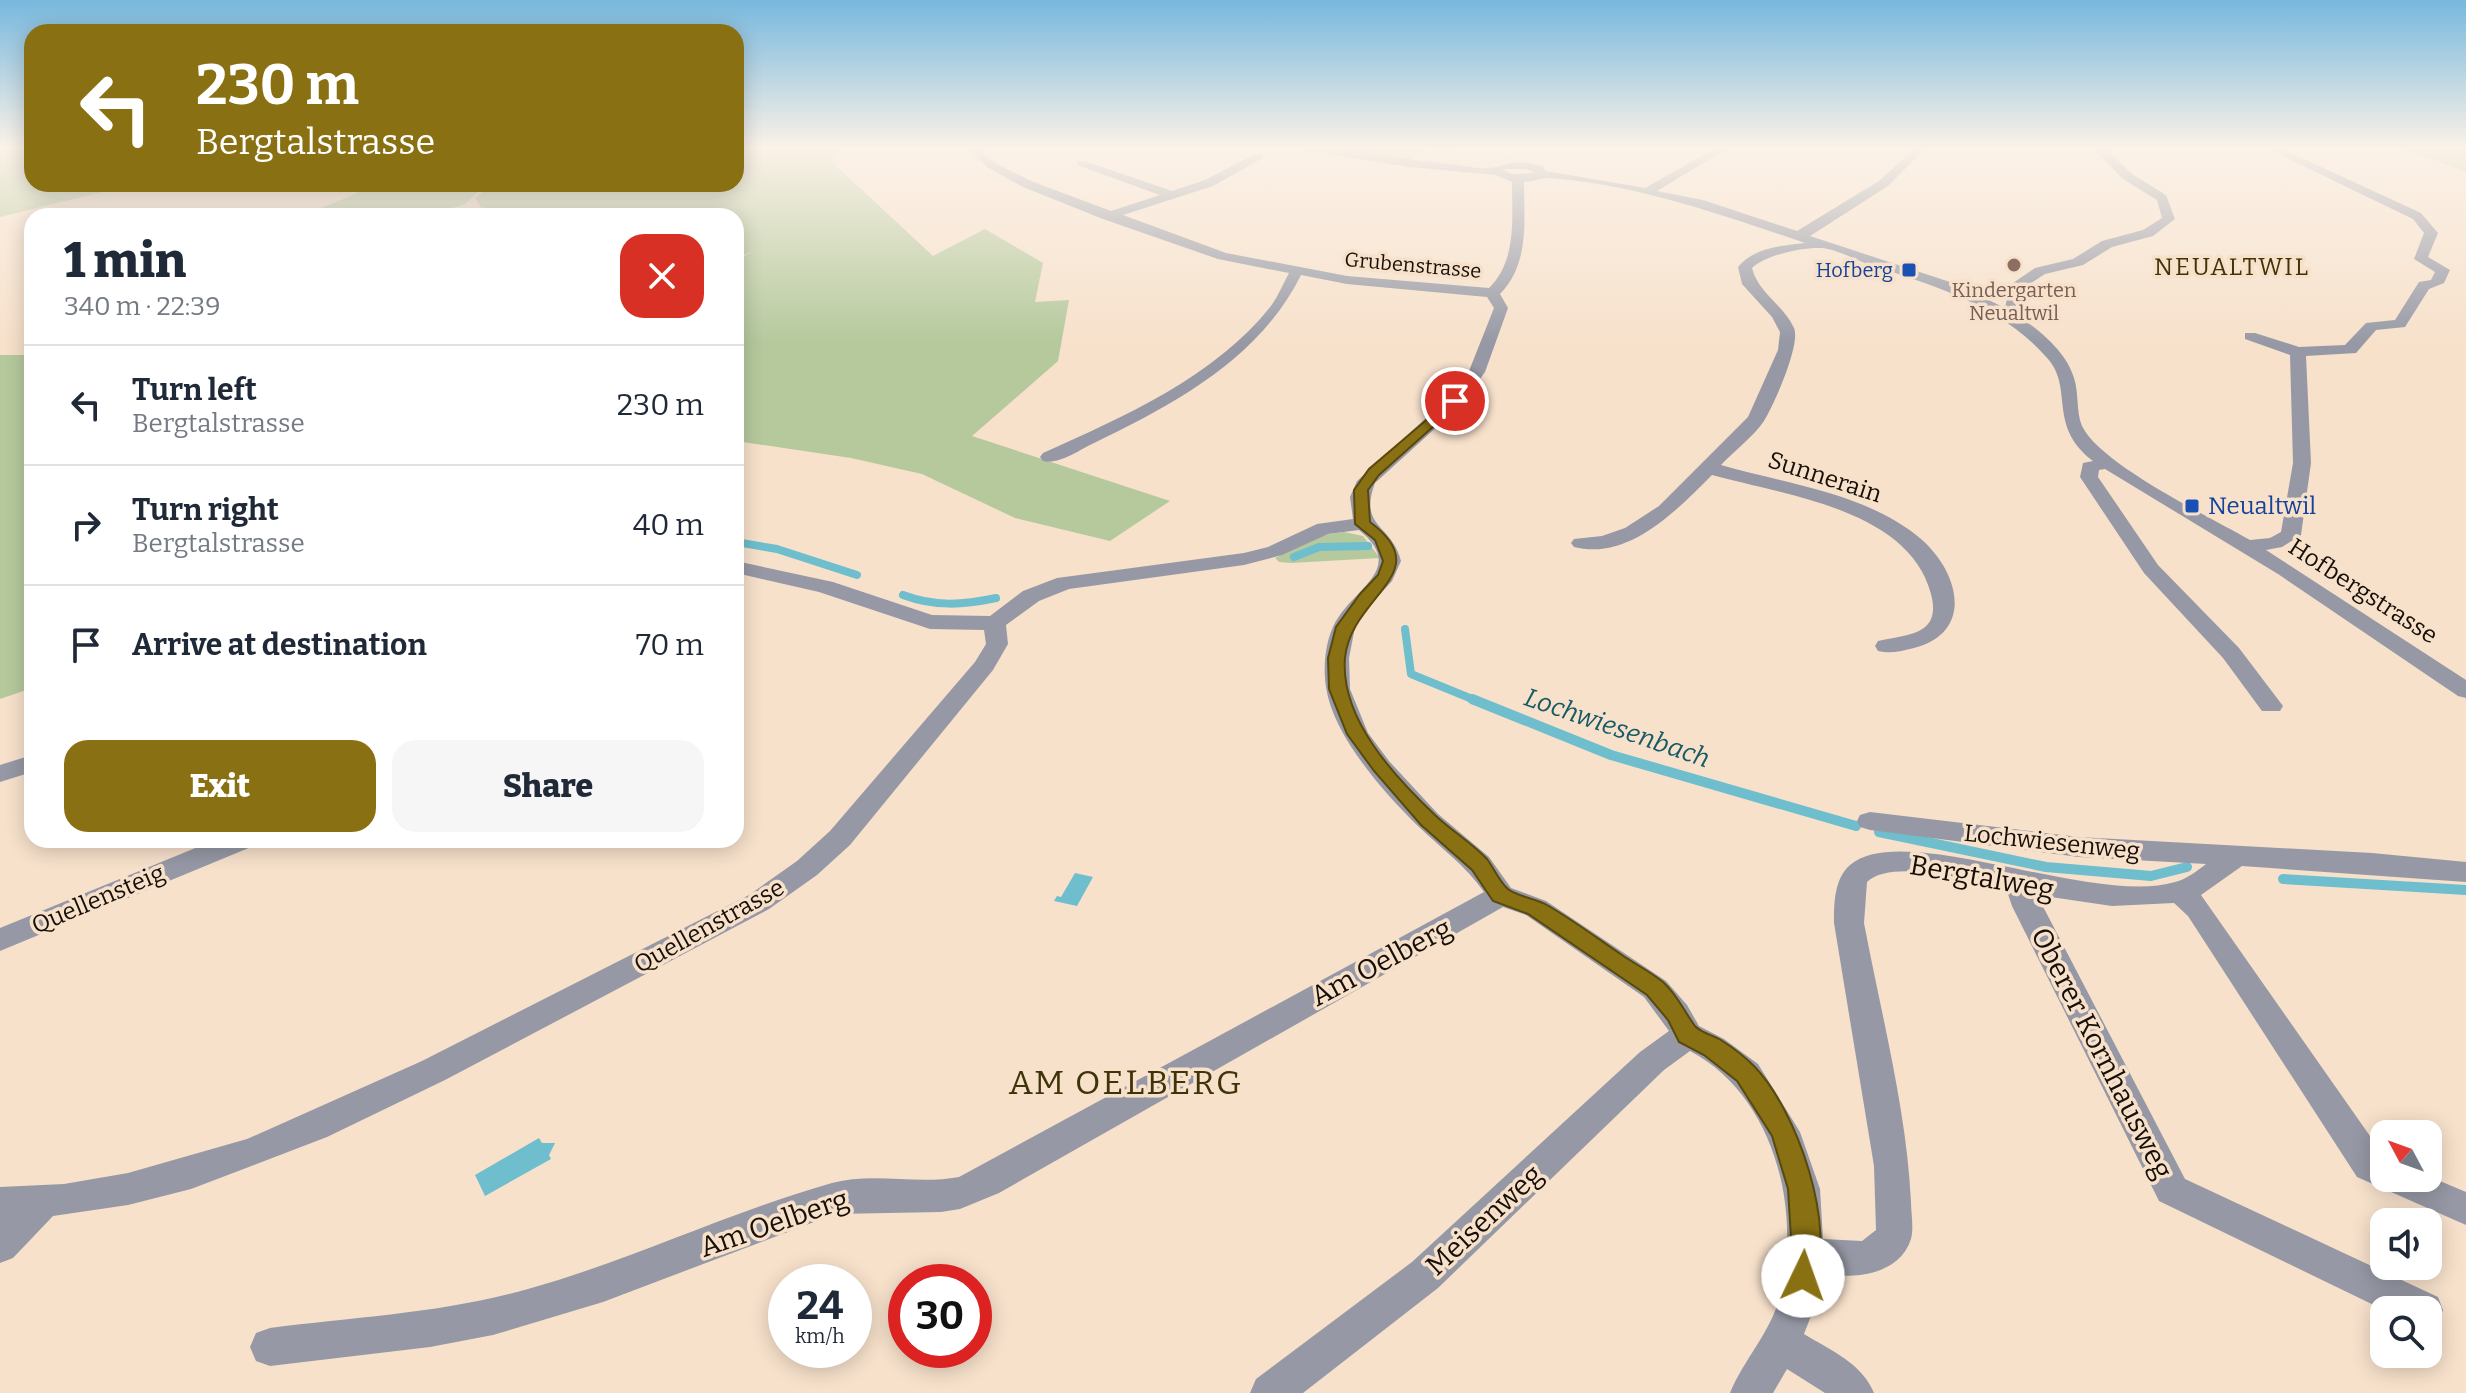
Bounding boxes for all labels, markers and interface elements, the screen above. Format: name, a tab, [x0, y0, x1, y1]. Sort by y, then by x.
text: 230 m	[196, 52, 359, 119]
icon: left	[64, 56, 168, 160]
text: Bergtalstrasse	[196, 120, 435, 164]
text: 1 min	[64, 232, 186, 290]
button: close	[620, 234, 704, 318]
street label: Grubenstrasse	[1344, 247, 1482, 283]
district label: NEUALTWIL	[2154, 253, 2310, 281]
marker: Kindergarten Neualtwil	[2005, 256, 2023, 274]
place label: Hofberg	[1816, 258, 1893, 282]
marker: Hofberg	[1900, 261, 1918, 279]
place label: Kindergarten Neualtwil	[1951, 278, 2077, 325]
text: 340 m · 22:39	[64, 291, 220, 322]
pin	[1421, 367, 1489, 435]
text: Turn left	[132, 372, 257, 408]
icon: arrive	[1433, 379, 1477, 423]
icon: left	[64, 383, 108, 427]
text: 230 m	[617, 387, 704, 423]
text: Bergtalstrasse	[132, 408, 305, 439]
street label: Sunnerain	[1765, 445, 1885, 509]
text: Turn right	[132, 492, 279, 528]
place label: Neualtwil	[2208, 492, 2316, 520]
marker: Neualtwil	[2183, 497, 2201, 515]
icon: right	[64, 503, 108, 547]
text: 40 m	[633, 507, 704, 543]
text: Bergtalstrasse	[132, 528, 305, 559]
street label: Hofbergstrasse	[2283, 532, 2443, 650]
icon: arrive	[64, 623, 108, 667]
text: Arrive at destination	[132, 627, 427, 663]
text: 70 m	[636, 627, 704, 663]
water label: Lochwiesenbach	[1520, 682, 1714, 774]
button: Exit	[64, 740, 376, 832]
button: Share	[392, 740, 704, 832]
street label: Lochwiesenweg	[1963, 819, 2141, 865]
street label: Bergtalweg	[1907, 848, 2057, 906]
street label: Quellensteig	[27, 858, 169, 940]
street label: Quellenstrasse	[629, 873, 789, 979]
street label: Am Oelberg	[1305, 911, 1457, 1013]
street label: Oberer Kornhausweg	[2024, 922, 2180, 1184]
district label: AM OELBERG	[1009, 1062, 1243, 1103]
north arrow	[2370, 1120, 2442, 1192]
map controls	[2370, 1120, 2442, 1368]
street label: Meisenweg	[1419, 1158, 1549, 1282]
street label: Am Oelberg	[696, 1182, 852, 1264]
button: sound	[2370, 1208, 2442, 1280]
position arrow	[1761, 1234, 1845, 1318]
speed limit sign: 30	[888, 1264, 992, 1368]
text: 24	[797, 1282, 843, 1330]
button: search	[2370, 1296, 2442, 1368]
text: km/h	[795, 1324, 845, 1348]

